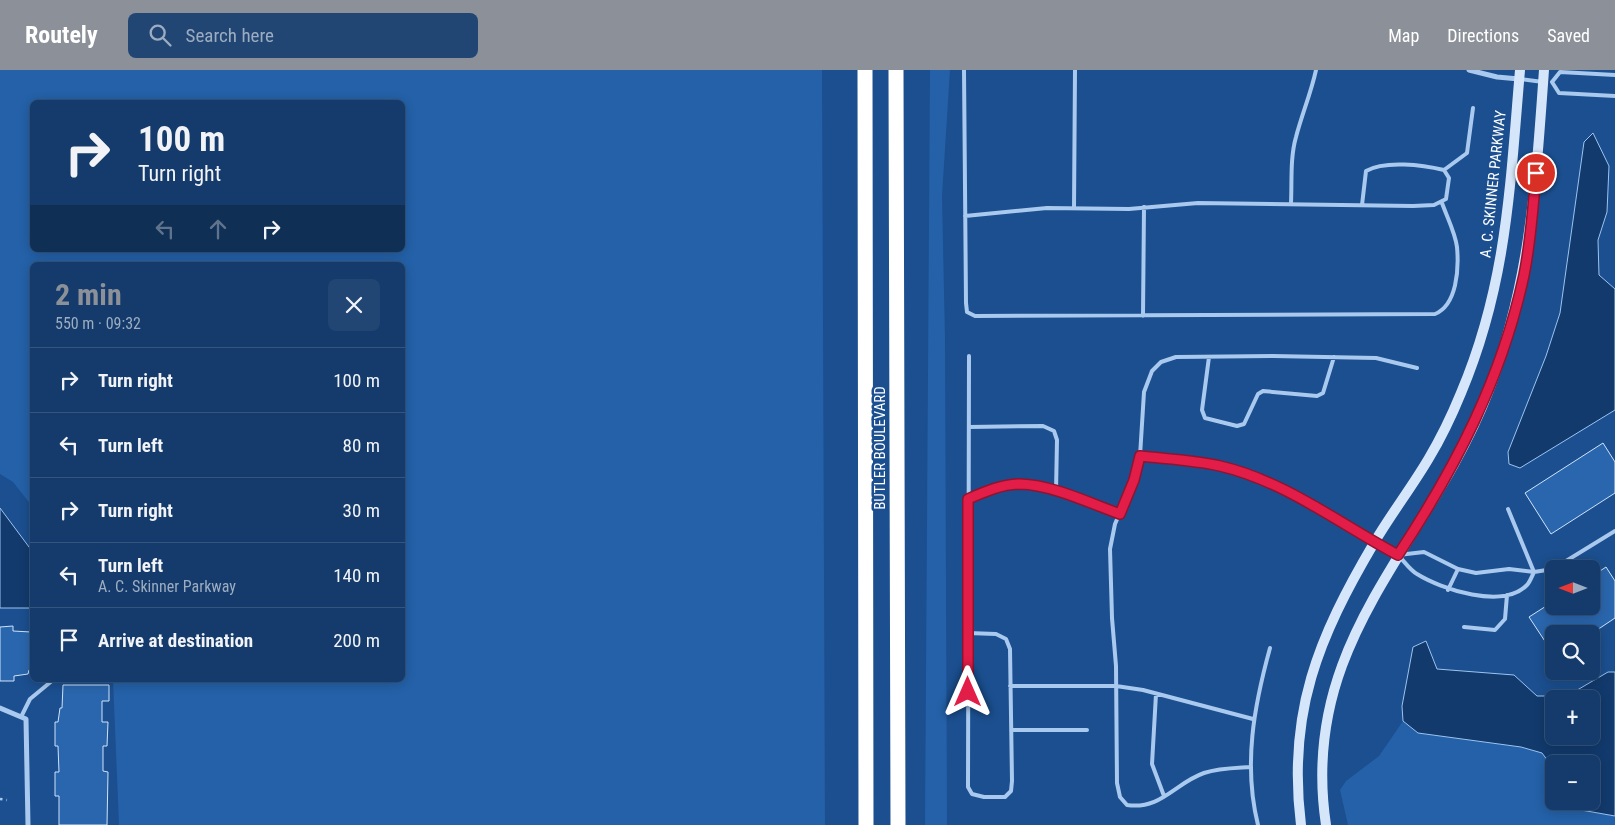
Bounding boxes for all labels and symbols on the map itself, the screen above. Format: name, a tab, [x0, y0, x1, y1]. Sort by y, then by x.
street label: A. C. SKINNER PARKWAY	[1476, 109, 1510, 259]
pin	[1515, 152, 1557, 194]
street label: BUTLER BOULEVARD	[871, 386, 889, 510]
north arrow	[1545, 560, 1600, 615]
position arrow	[941, 665, 993, 717]

